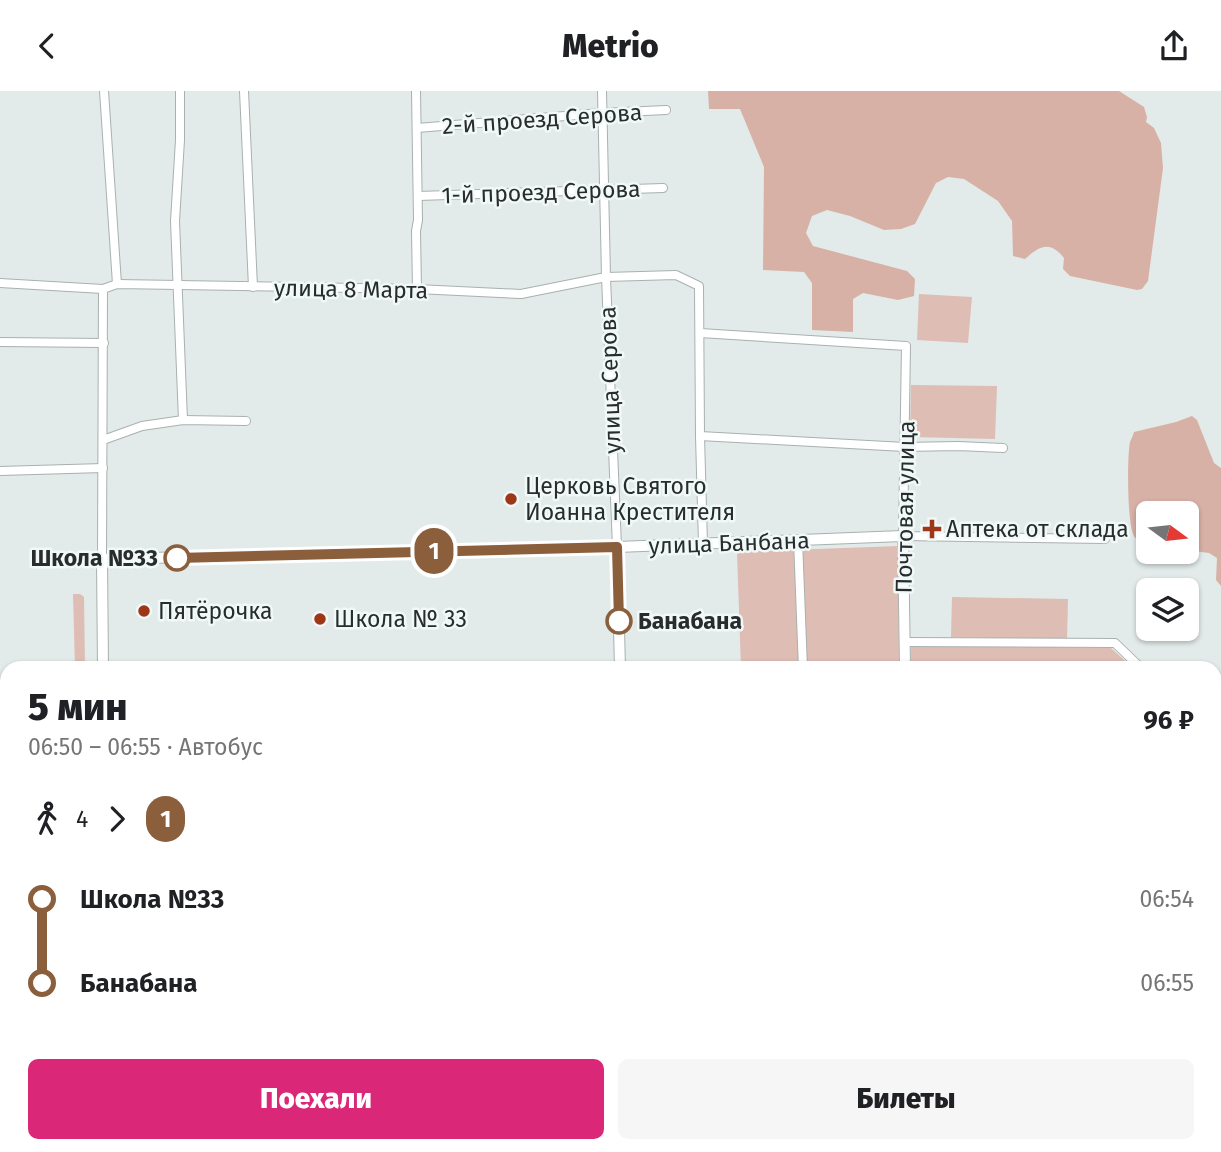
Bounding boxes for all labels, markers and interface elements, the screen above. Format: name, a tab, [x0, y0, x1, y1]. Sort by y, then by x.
icon: back	[28, 27, 66, 65]
text: Metrio	[562, 27, 659, 65]
icon: share	[1155, 27, 1193, 65]
street label: 2-й проезд Серова	[441, 98, 643, 140]
street label: 1-й проезд Серова	[441, 175, 641, 209]
street label: улица 8 Марта	[274, 274, 428, 304]
street label: улица Серова	[593, 306, 627, 454]
street label: Почтовая улица	[889, 420, 921, 594]
place label: Церковь Святого Иоанна Крестителя	[525, 472, 735, 526]
marker: Церковь Святого Иоанна Крестителя	[503, 491, 519, 507]
north arrow	[1136, 501, 1199, 563]
map controls	[1136, 501, 1199, 641]
place label: Аптека от склада	[946, 515, 1129, 543]
marker: Аптека от склада	[924, 521, 940, 537]
street label: улица Банбана	[648, 526, 810, 560]
line badge: 1	[411, 528, 457, 574]
text: 1	[428, 537, 440, 565]
place label: Школа №33	[30, 544, 158, 572]
marker: Школа №33	[164, 545, 190, 571]
button: layers	[1136, 578, 1199, 641]
place label: Пятёрочка	[158, 597, 272, 625]
marker: Пятёрочка	[136, 603, 152, 619]
place label: Школа № 33	[334, 605, 467, 633]
place label: Банабана	[638, 607, 742, 635]
marker: Банабана	[606, 608, 632, 634]
marker: Школа № 33	[312, 611, 328, 627]
text: 5 мин	[28, 684, 127, 730]
text: 96 ₽	[1143, 705, 1194, 736]
text: 06:50 – 06:55 · Автобус	[28, 733, 263, 761]
icon: walk	[28, 800, 66, 838]
icon: forward	[98, 800, 136, 838]
text: 4	[76, 805, 88, 833]
text: 1	[160, 805, 171, 833]
text: Школа №33	[80, 884, 224, 915]
text: 06:54	[1140, 885, 1194, 913]
text: Банабана	[80, 968, 198, 999]
text: 06:55	[1140, 969, 1194, 997]
button: Поехали	[28, 1059, 604, 1139]
button: Билеты	[618, 1059, 1194, 1139]

